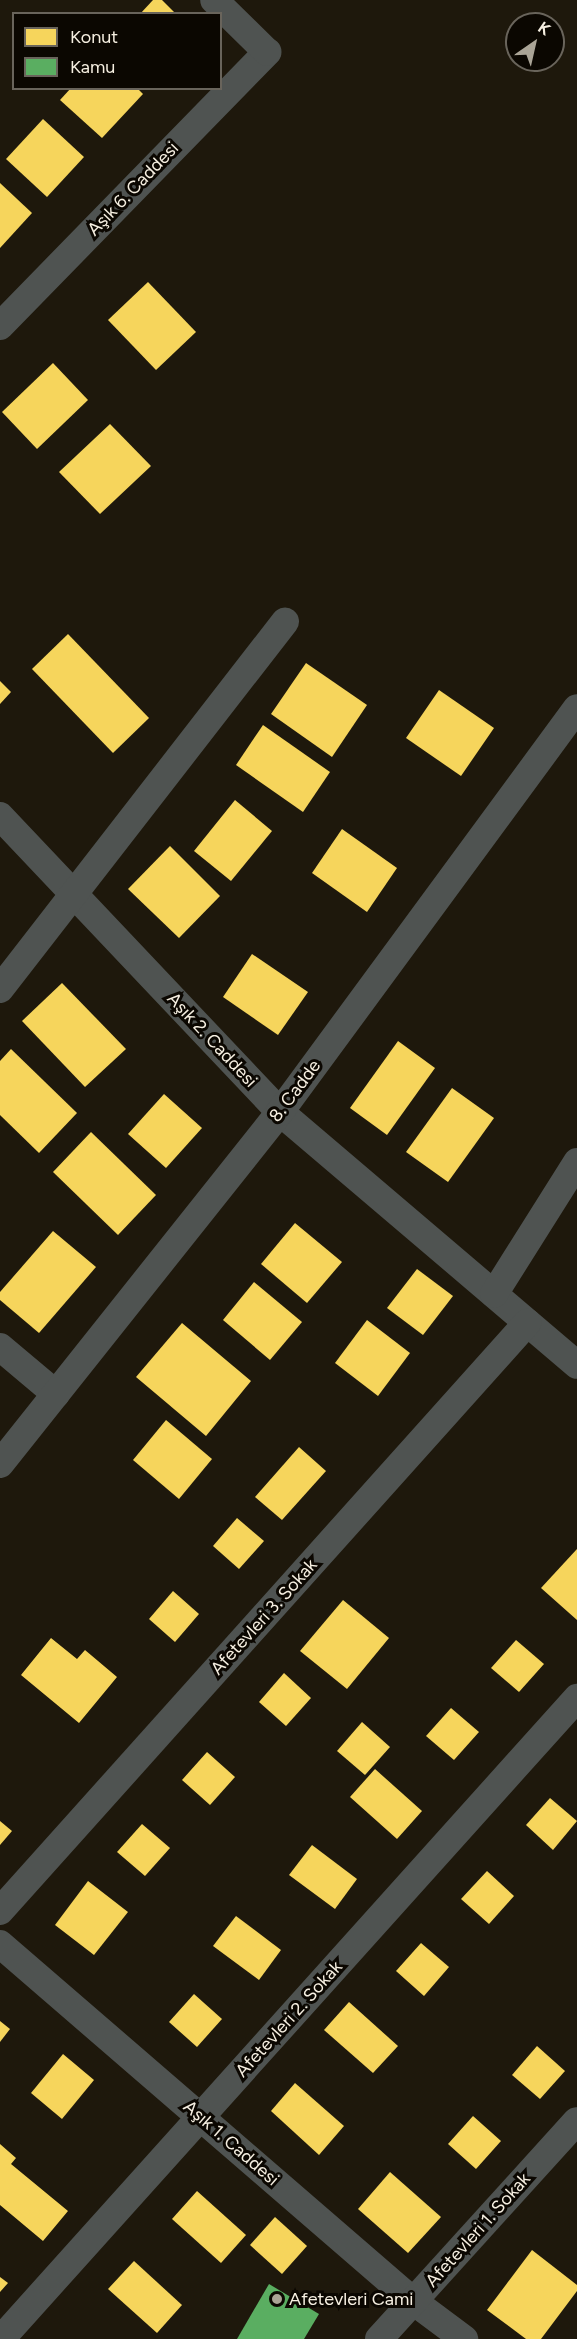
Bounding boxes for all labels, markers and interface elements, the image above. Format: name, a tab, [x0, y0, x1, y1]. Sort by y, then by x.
legend	[12, 12, 222, 90]
north arrow	[505, 12, 565, 72]
text: K	[534, 17, 554, 39]
text: Konut	[70, 26, 118, 48]
text: Kamu	[70, 56, 115, 78]
street label: Aşık 6. Caddesi	[83, 138, 183, 240]
street label: Aşık 2. Caddesi	[163, 988, 261, 1092]
street label: 8. Cadde	[265, 1056, 325, 1126]
street label: Afetevleri 3. Sokak	[206, 1555, 322, 1679]
street label: Afetevleri 2. Sokak	[231, 1956, 347, 2082]
street label: Aşık 1. Caddesi	[179, 2096, 283, 2190]
street label: Afetevleri 1. Sokak	[421, 2168, 535, 2292]
place label: Afetevleri Cami	[289, 2288, 413, 2310]
marker: Afetevleri Cami	[270, 2292, 284, 2306]

